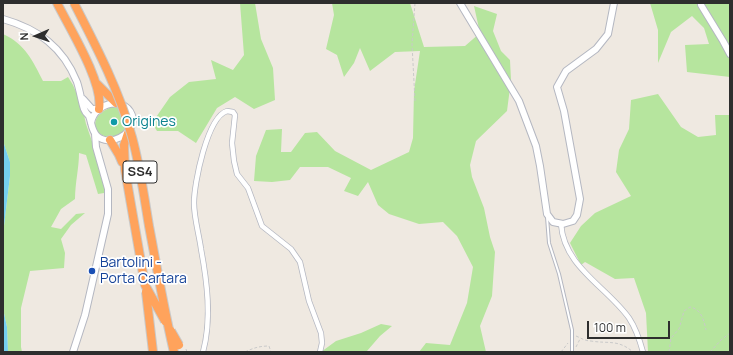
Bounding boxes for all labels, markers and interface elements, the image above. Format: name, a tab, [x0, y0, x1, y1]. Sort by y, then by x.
north arrow	[16, 16, 56, 56]
text: N	[16, 32, 31, 41]
place label: Origines	[122, 114, 176, 130]
marker: Origines	[109, 117, 119, 127]
road number: SS4	[123, 161, 157, 183]
place label: Bartolini - Porta Cartara	[100, 255, 187, 288]
marker: Bartolini - Porta Cartara	[87, 266, 97, 276]
scale bar	[589, 313, 672, 339]
text: 100 m	[594, 319, 626, 336]

